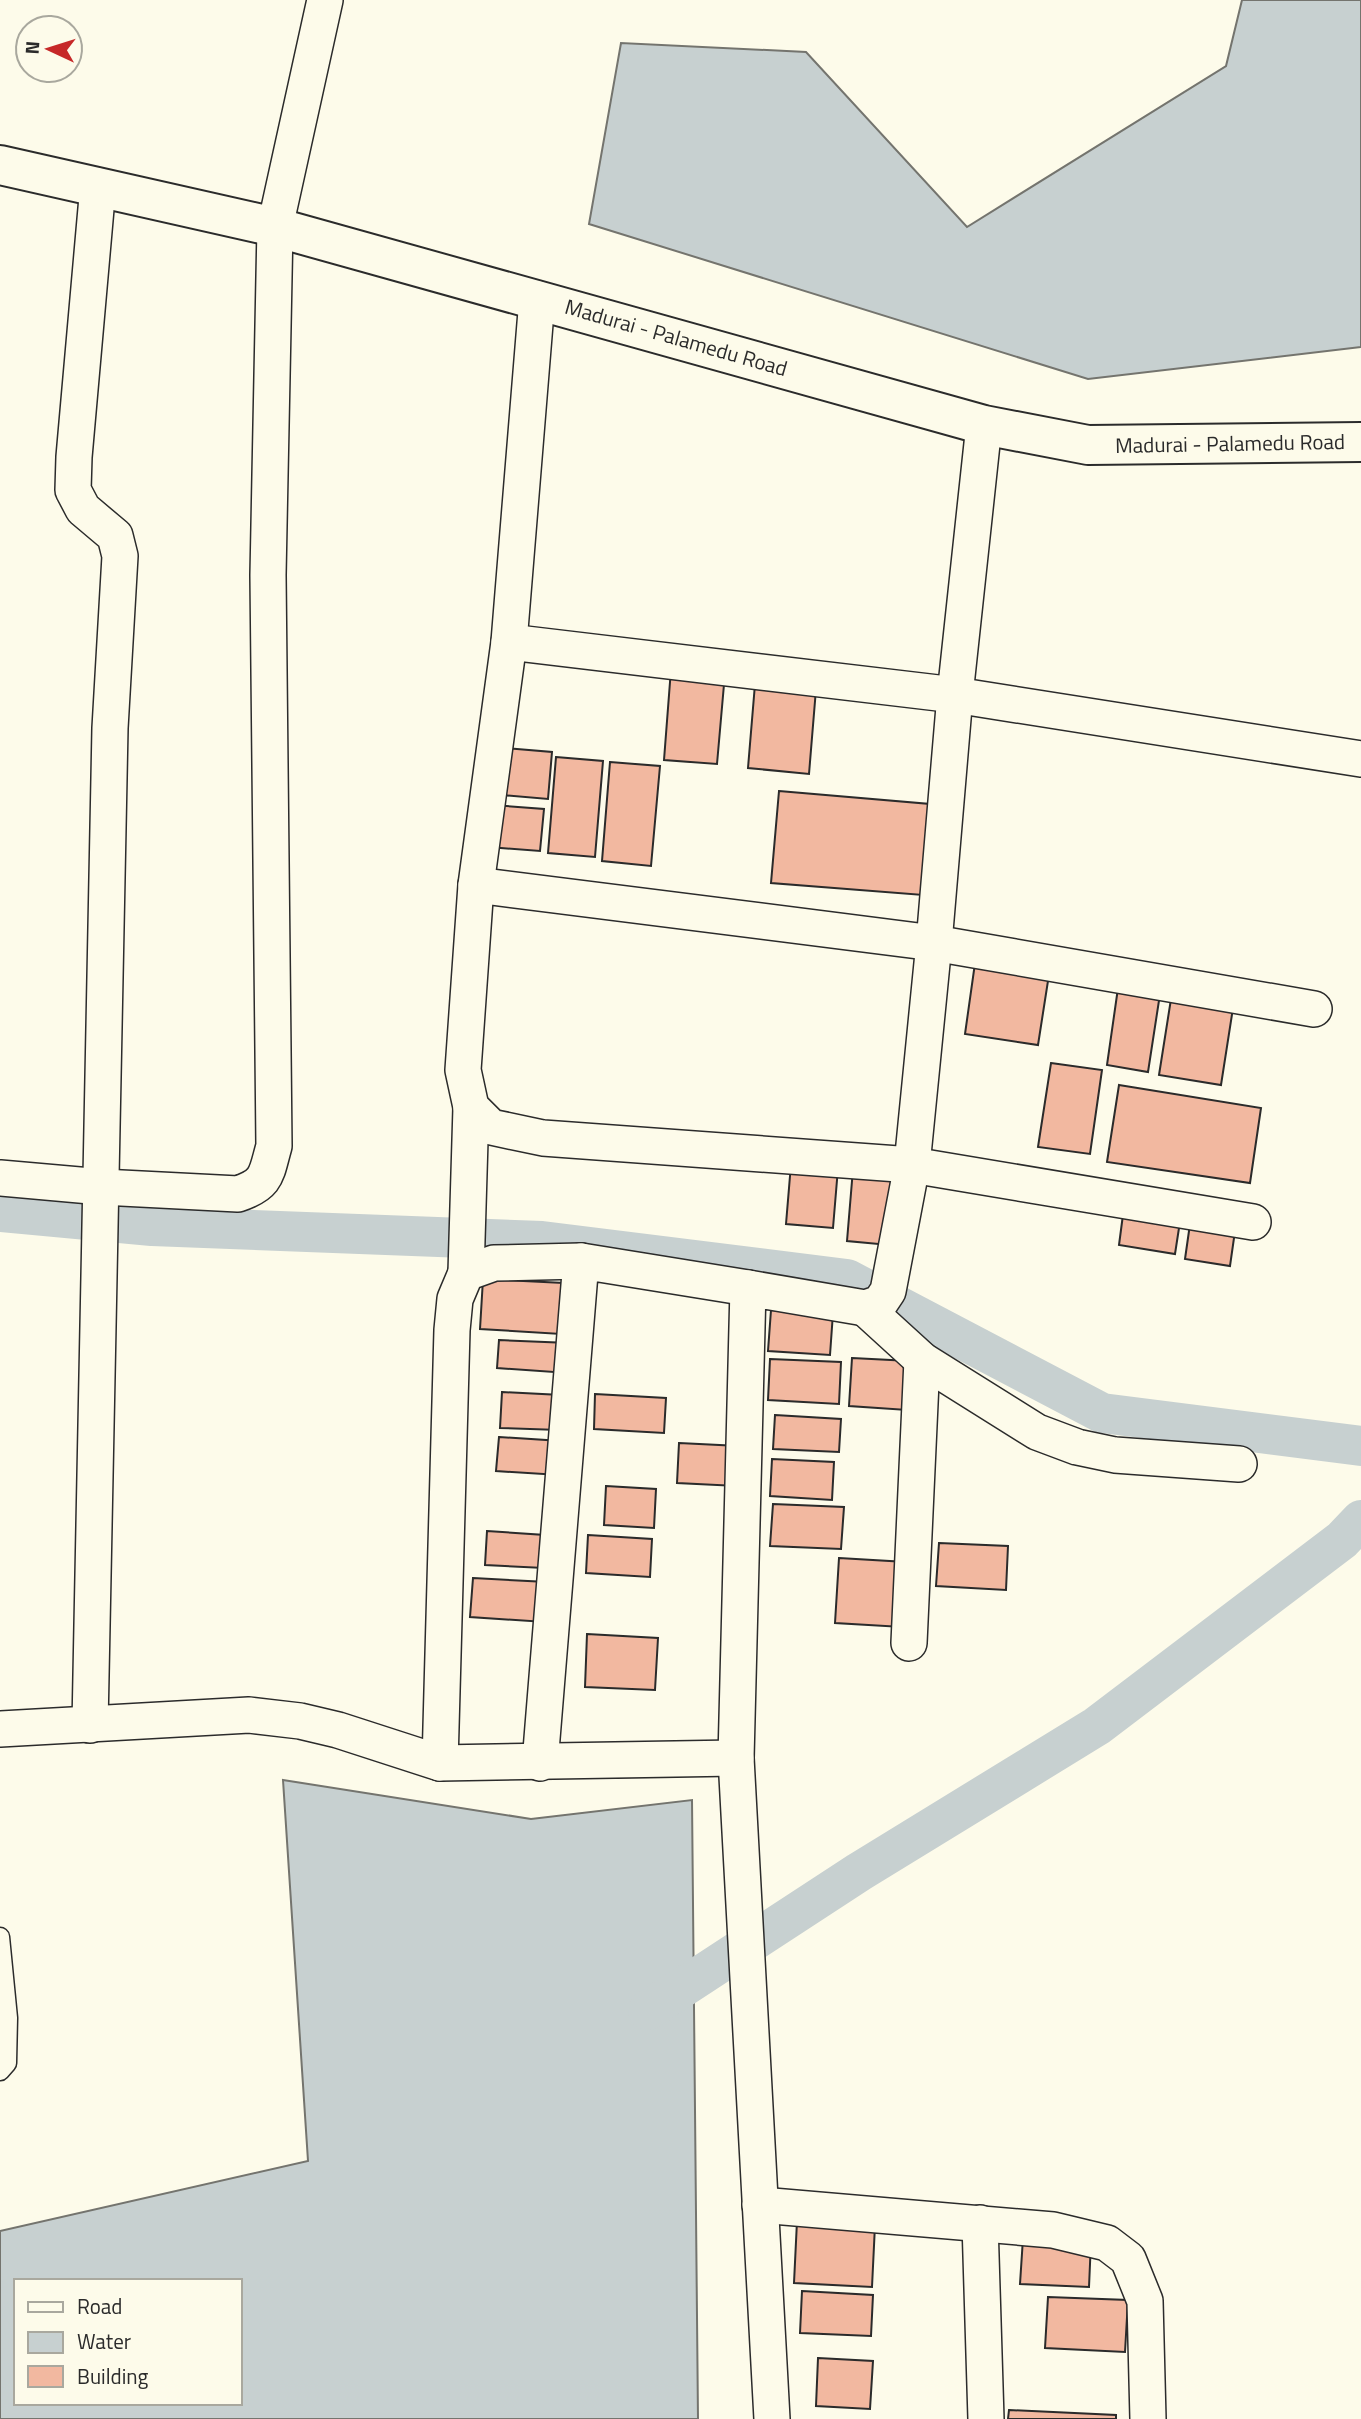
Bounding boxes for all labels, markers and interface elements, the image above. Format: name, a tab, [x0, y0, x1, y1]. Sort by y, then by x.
north arrow	[14, 14, 84, 84]
text: N	[17, 40, 46, 55]
street label: Madurai - Palamedu Road	[561, 290, 791, 384]
street label: Madurai - Palamedu Road	[1115, 425, 1345, 461]
legend	[14, 2279, 242, 2405]
text: Road	[77, 2290, 122, 2322]
text: Water	[77, 2325, 131, 2357]
text: Building	[77, 2360, 149, 2392]

